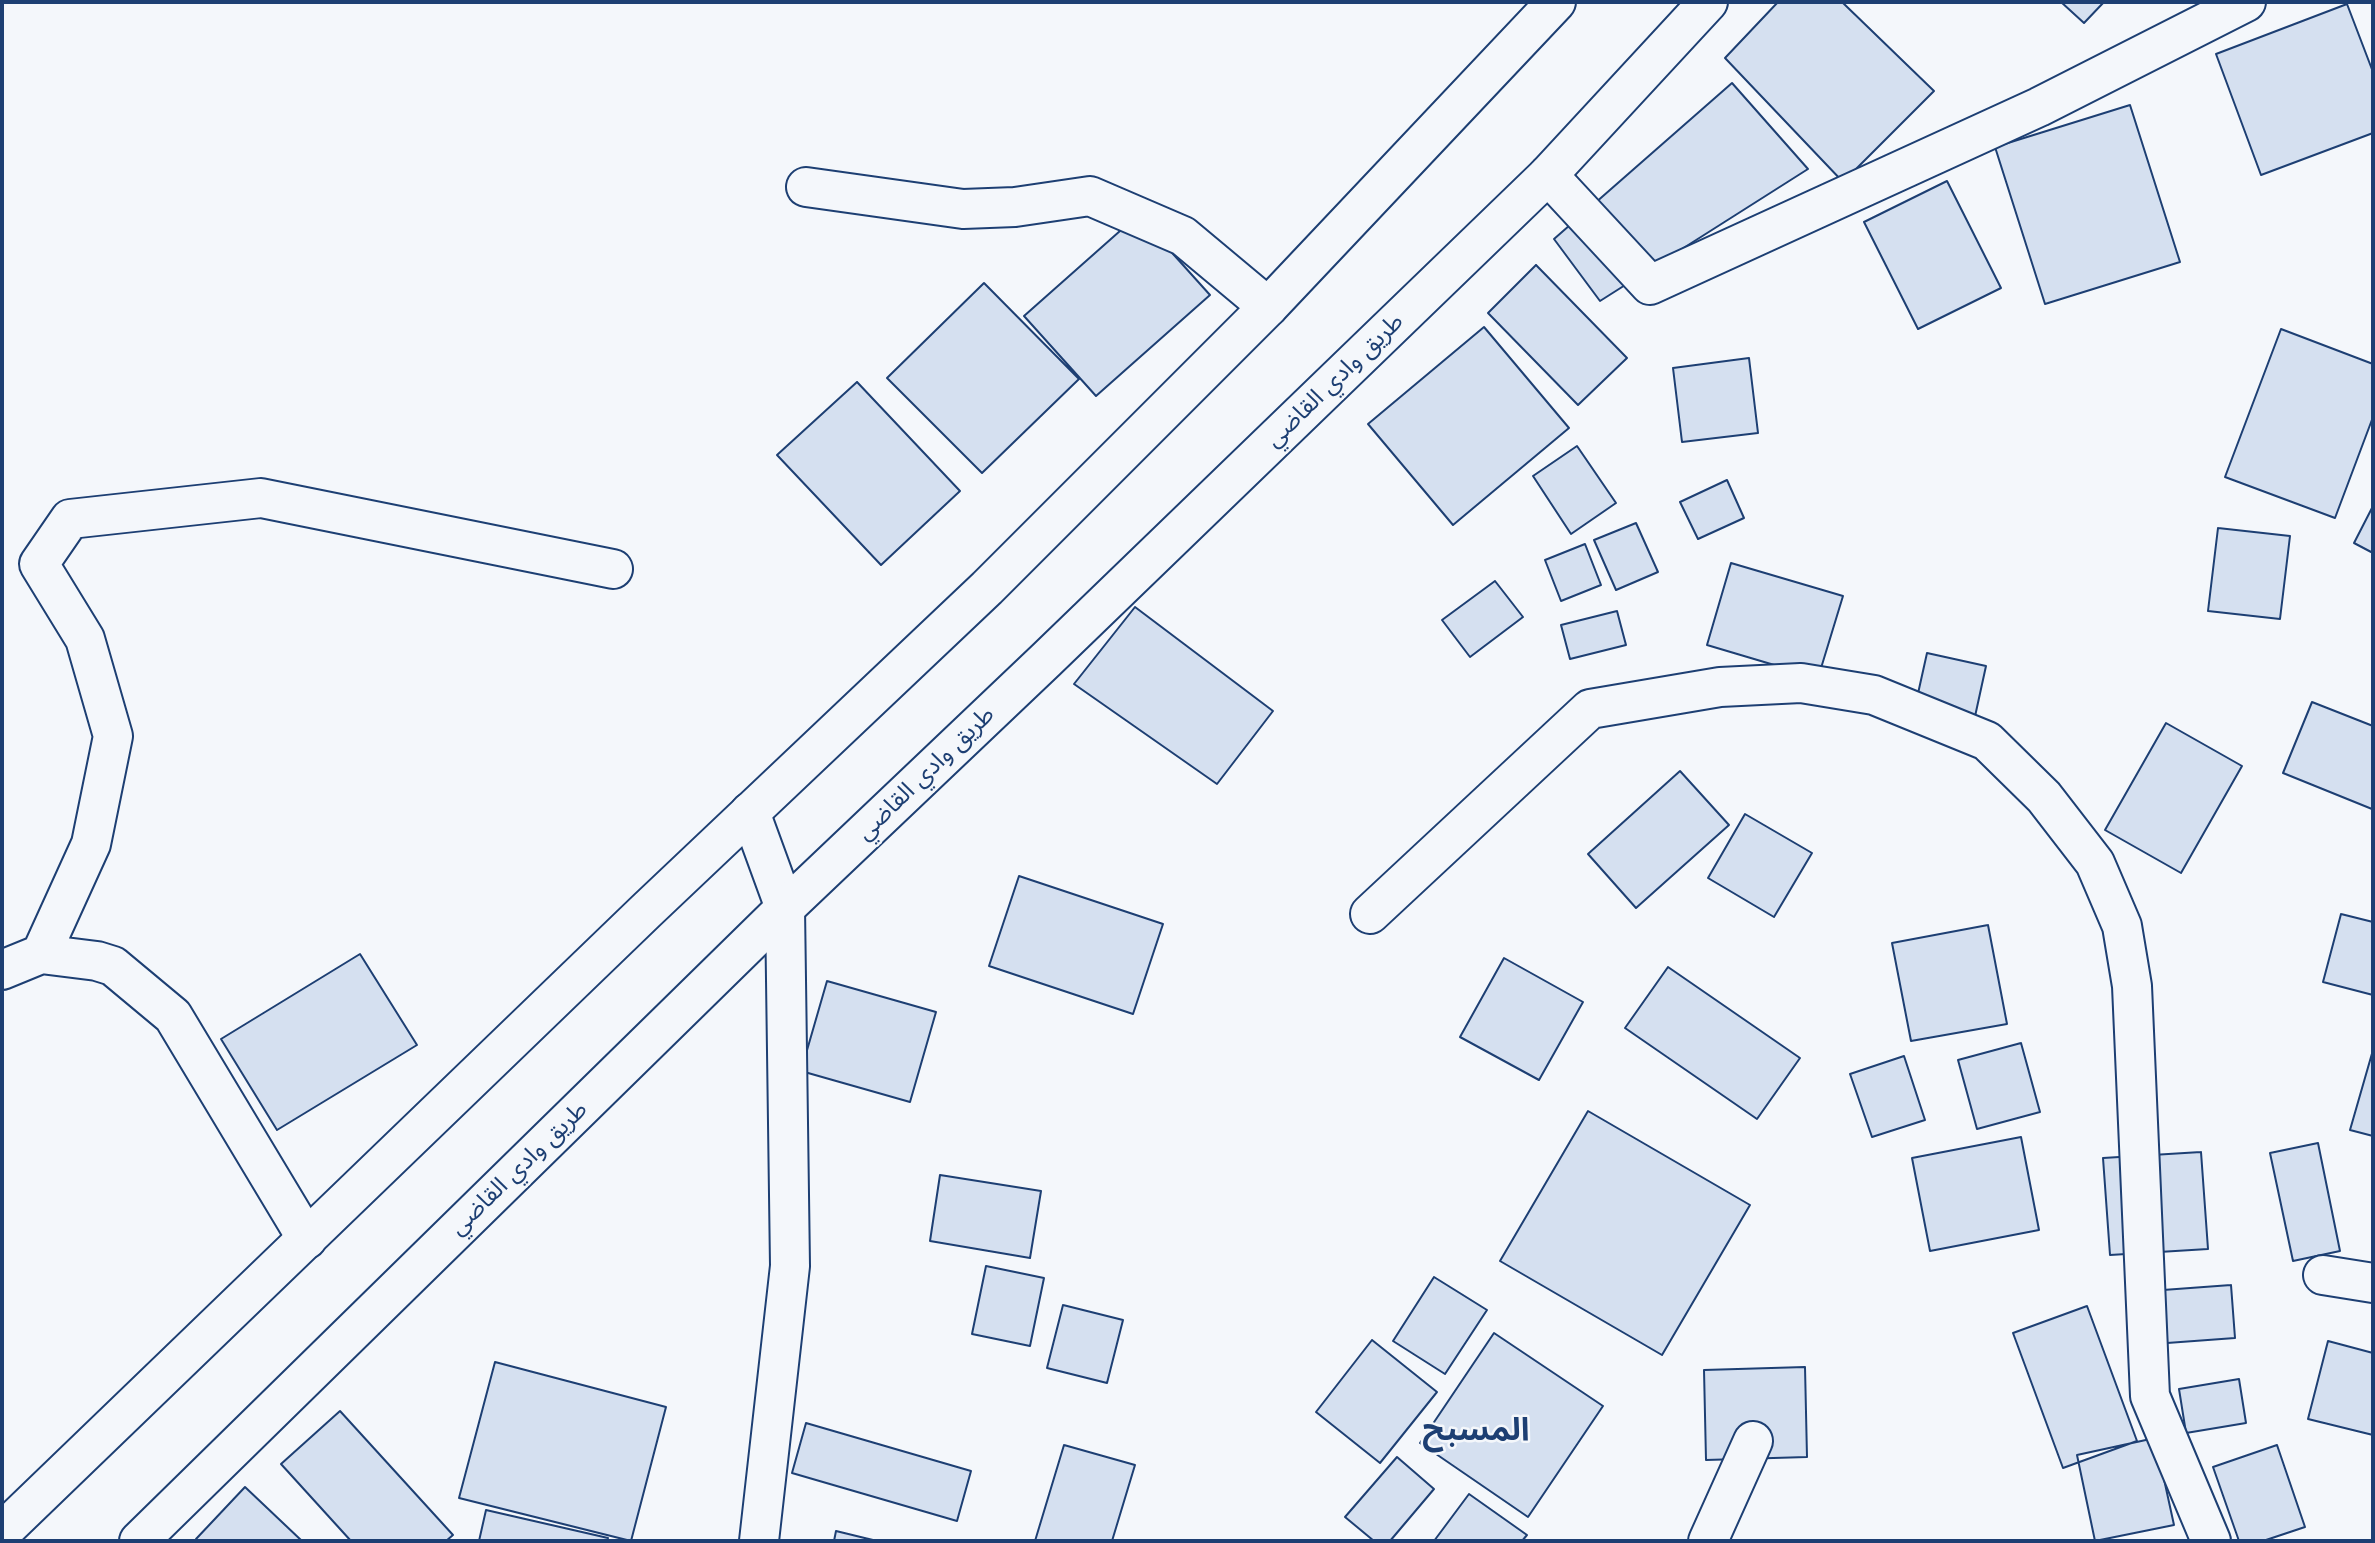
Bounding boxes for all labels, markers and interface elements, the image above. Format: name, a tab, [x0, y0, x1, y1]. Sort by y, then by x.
street label: طريق وادي القاضي	[1260, 308, 1410, 454]
street label: طريق وادي القاضي	[851, 701, 1001, 847]
street label: طريق وادي القاضي	[444, 1096, 594, 1242]
district label: المسبح	[1423, 1413, 1529, 1451]

